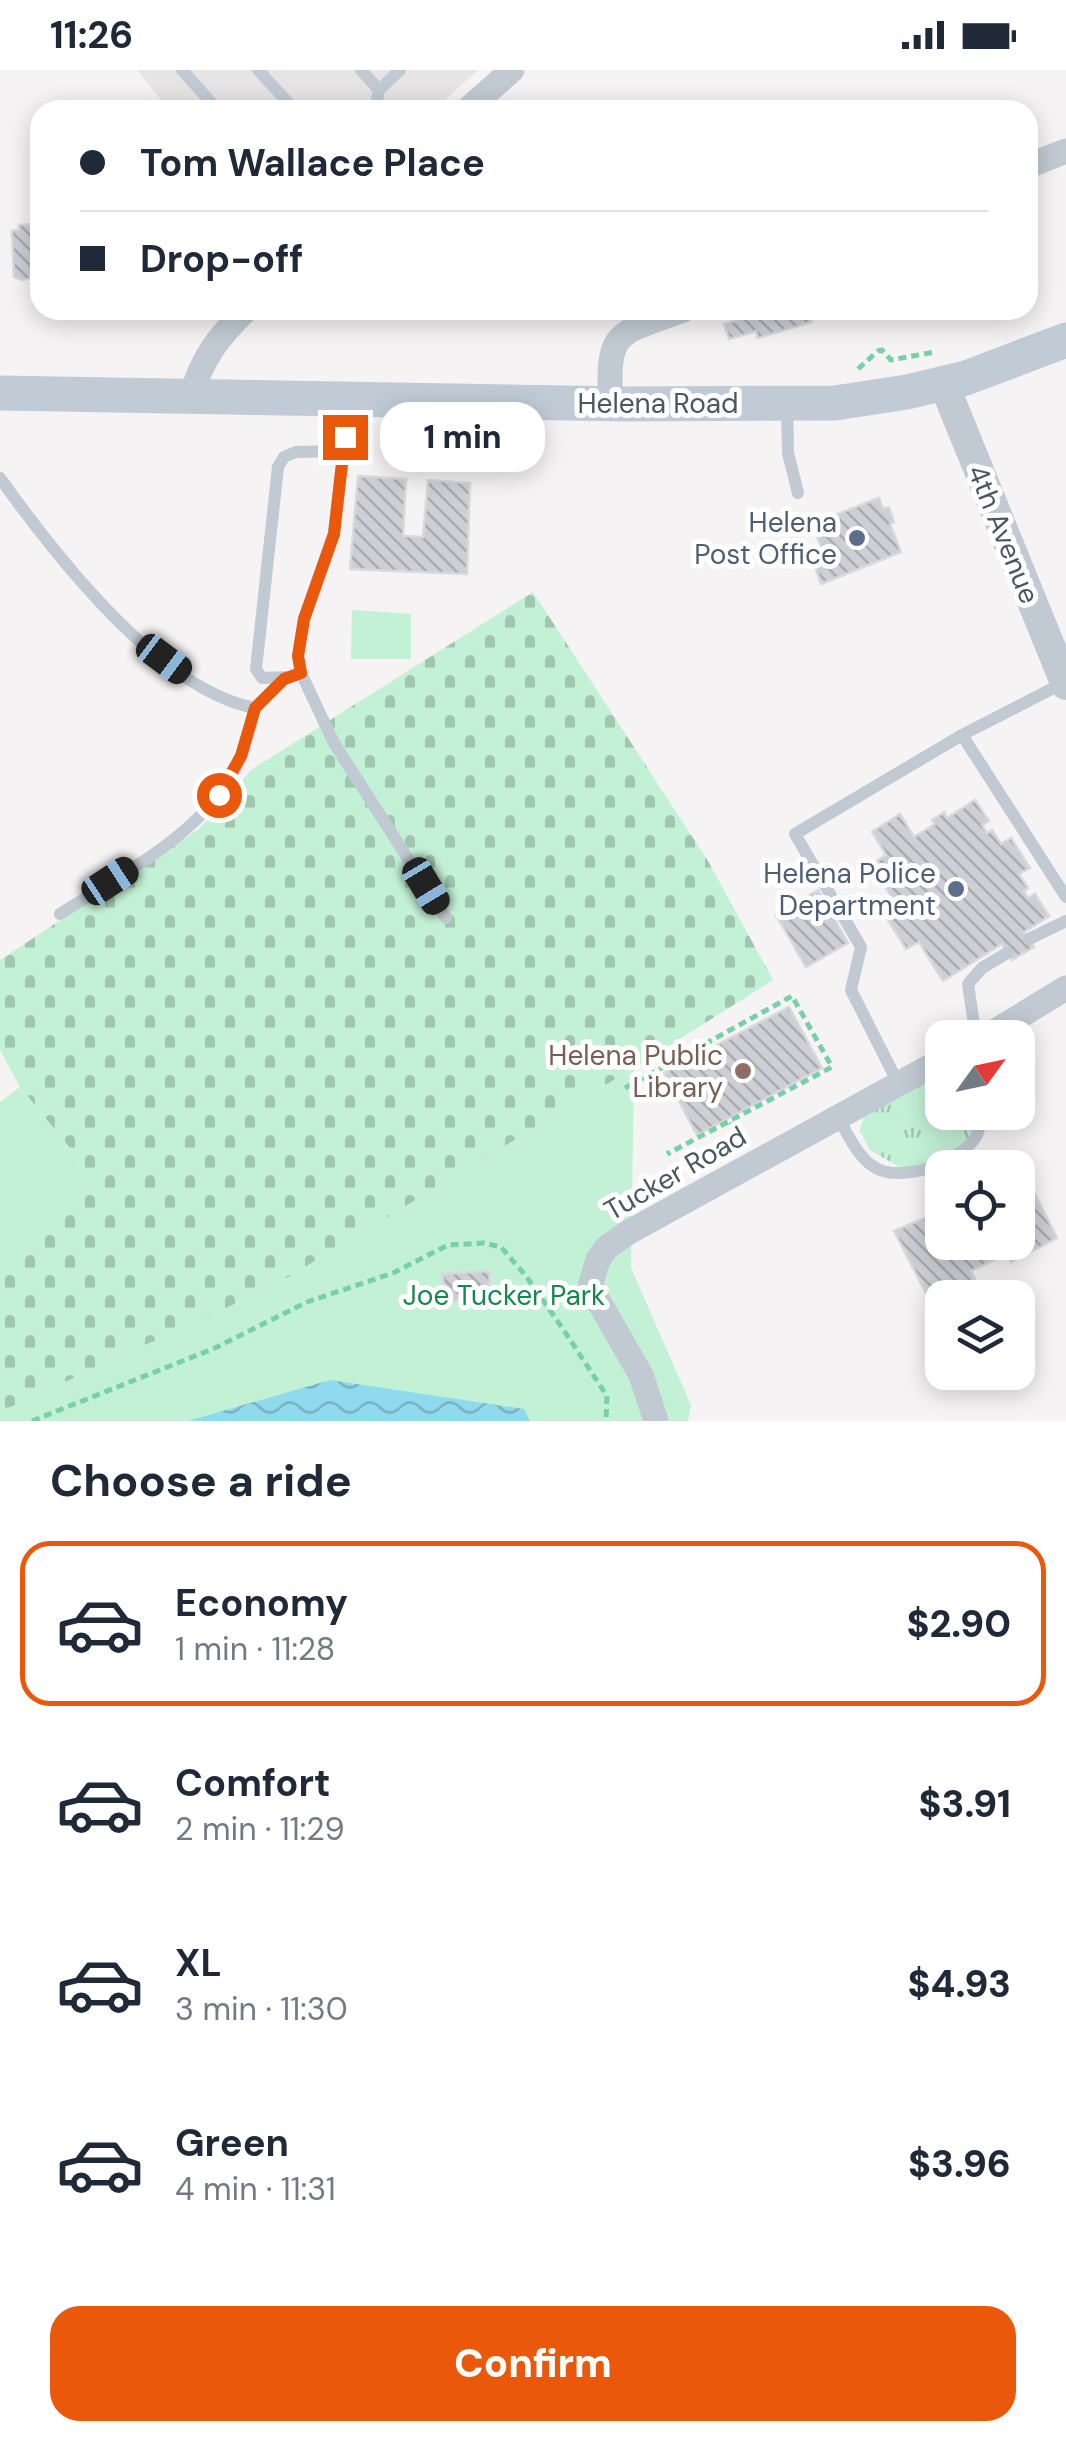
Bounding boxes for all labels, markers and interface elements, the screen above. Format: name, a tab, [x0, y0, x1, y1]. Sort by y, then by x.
text: 11:26	[50, 10, 133, 60]
text: Tom Wallace Place	[140, 138, 485, 188]
text: Drop-off	[140, 234, 303, 284]
street label: Helena Road	[577, 385, 739, 422]
callout: 1 min	[380, 402, 545, 472]
route end	[323, 415, 368, 460]
text: 1 min	[423, 416, 502, 458]
street label: 4th Avenue	[959, 459, 1048, 609]
place label: Helena Post Office	[694, 504, 837, 573]
marker: Helena Post Office	[846, 527, 868, 549]
car	[131, 629, 197, 689]
route start	[197, 773, 242, 818]
car	[77, 852, 143, 910]
car	[398, 853, 454, 919]
place label: Helena Police Department	[763, 855, 936, 924]
marker: Helena Police Department	[945, 878, 967, 900]
north arrow	[925, 1020, 1035, 1130]
map controls	[925, 1020, 1035, 1390]
place label: Helena Public Library	[548, 1037, 723, 1106]
marker: Helena Public Library	[732, 1060, 754, 1082]
street label: Tucker Road	[597, 1118, 753, 1229]
button: locate	[925, 1150, 1035, 1260]
park label: Joe Tucker Park	[403, 1277, 605, 1314]
button: layers	[925, 1280, 1035, 1390]
text: Choose a ride	[50, 1451, 352, 1510]
text: Economy	[175, 1578, 348, 1628]
icon: car	[55, 1579, 145, 1669]
text: $2.90	[906, 1599, 1011, 1649]
text: 1 min · 11:28	[175, 1628, 335, 1670]
text: Comfort	[175, 1758, 331, 1808]
icon: car	[55, 1759, 145, 1849]
text: $3.91	[918, 1779, 1011, 1829]
text: 2 min · 11:29	[175, 1808, 345, 1850]
text: XL	[175, 1938, 222, 1988]
icon: car	[55, 1939, 145, 2029]
text: $4.93	[908, 1959, 1011, 2009]
text: 3 min · 11:30	[175, 1988, 348, 2030]
text: Green	[175, 2118, 289, 2168]
icon: car	[55, 2119, 145, 2209]
text: $3.96	[908, 2139, 1011, 2189]
text: 4 min · 11:31	[175, 2168, 336, 2210]
button: Confirm	[50, 2306, 1016, 2421]

